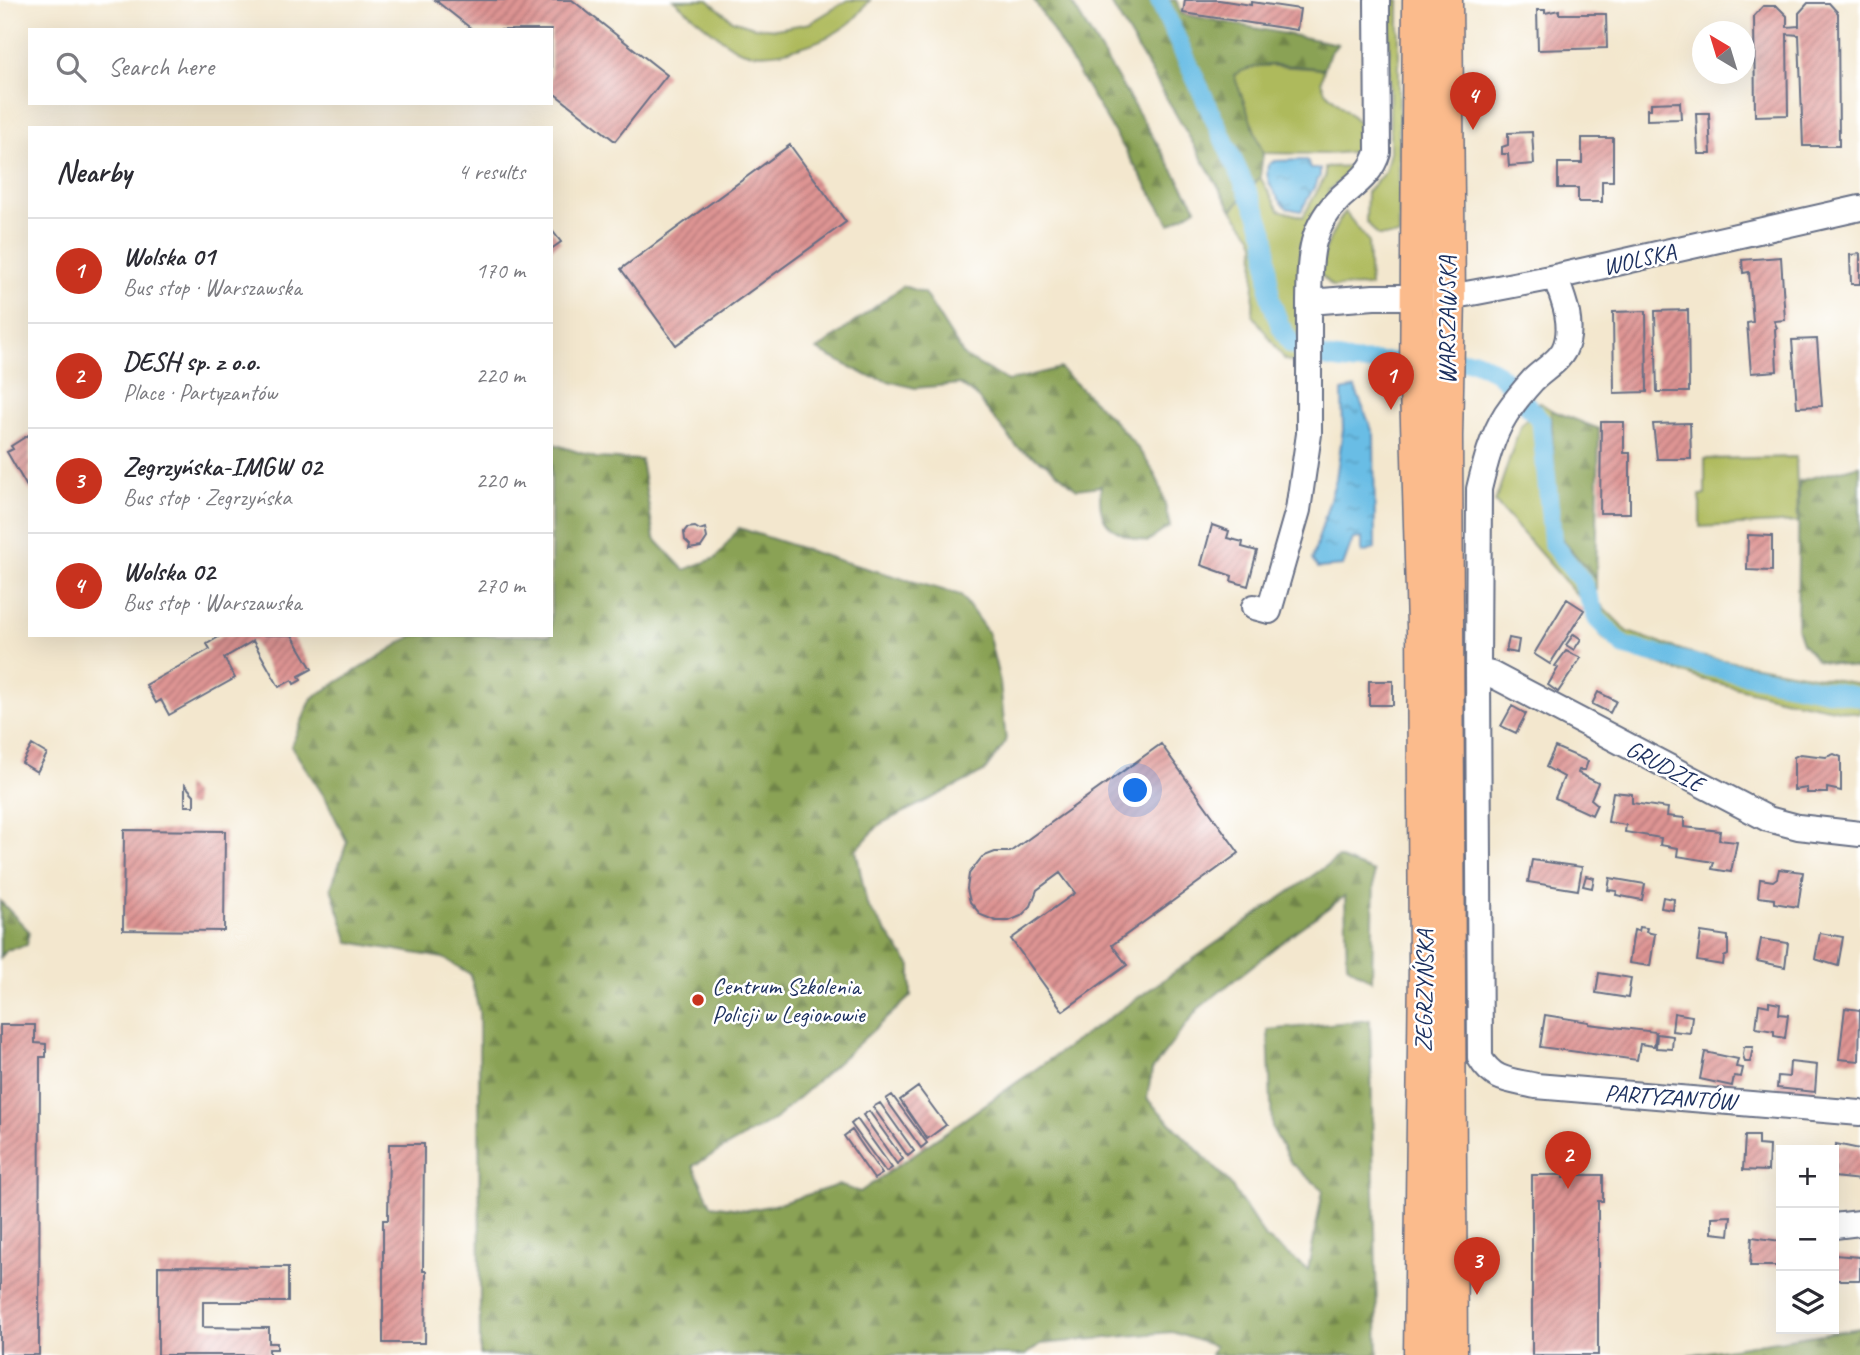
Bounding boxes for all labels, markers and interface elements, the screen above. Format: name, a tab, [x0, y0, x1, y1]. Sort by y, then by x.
north arrow	[1692, 21, 1755, 84]
search box	[28, 28, 553, 105]
icon: search	[52, 48, 90, 86]
text: Search here	[108, 50, 214, 83]
pin: 4	[1450, 72, 1496, 130]
text: Nearby	[56, 153, 132, 191]
text: 4 results	[458, 157, 525, 186]
street label: WOLSKA	[1600, 236, 1679, 282]
text: Wolska 01	[123, 240, 215, 273]
street label: WARSZAWSKA	[1432, 255, 1462, 384]
text: 1	[74, 256, 84, 285]
text: 170 m	[476, 256, 525, 285]
text: Bus stop · Warszawska	[123, 273, 301, 302]
text: DESH sp. z o.o.	[123, 345, 260, 378]
pin: 1	[1368, 352, 1414, 410]
text: 2	[74, 361, 84, 390]
text: 220 m	[476, 361, 525, 390]
text: Place · Partyzantów	[123, 378, 277, 407]
text: Zegrzyńska-IMGW 02	[123, 450, 322, 483]
text: 3	[74, 466, 84, 495]
text: 220 m	[476, 466, 525, 495]
text: Bus stop · Zegrzyńska	[123, 483, 291, 512]
text: Wolska 02	[123, 555, 215, 588]
text: 4	[74, 571, 84, 600]
text: 270 m	[476, 571, 525, 600]
text: Bus stop · Warszawska	[123, 588, 301, 617]
street label: GRUDZIE	[1621, 733, 1711, 800]
your location	[1118, 773, 1152, 807]
street label: ZEGRZYŃSKA	[1408, 929, 1440, 1052]
place label: Centrum Szkolenia Policji w Legionowie	[712, 971, 867, 1029]
marker: Centrum Szkolenia Policji w Legionowie	[690, 992, 706, 1008]
street label: PARTYZANTÓW	[1603, 1077, 1741, 1117]
pin: 2	[1545, 1131, 1591, 1189]
map controls	[1776, 1145, 1839, 1334]
button: +	[1776, 1145, 1839, 1208]
button: −	[1776, 1208, 1839, 1271]
pin: 3	[1454, 1237, 1500, 1295]
button: layers	[1776, 1271, 1839, 1334]

